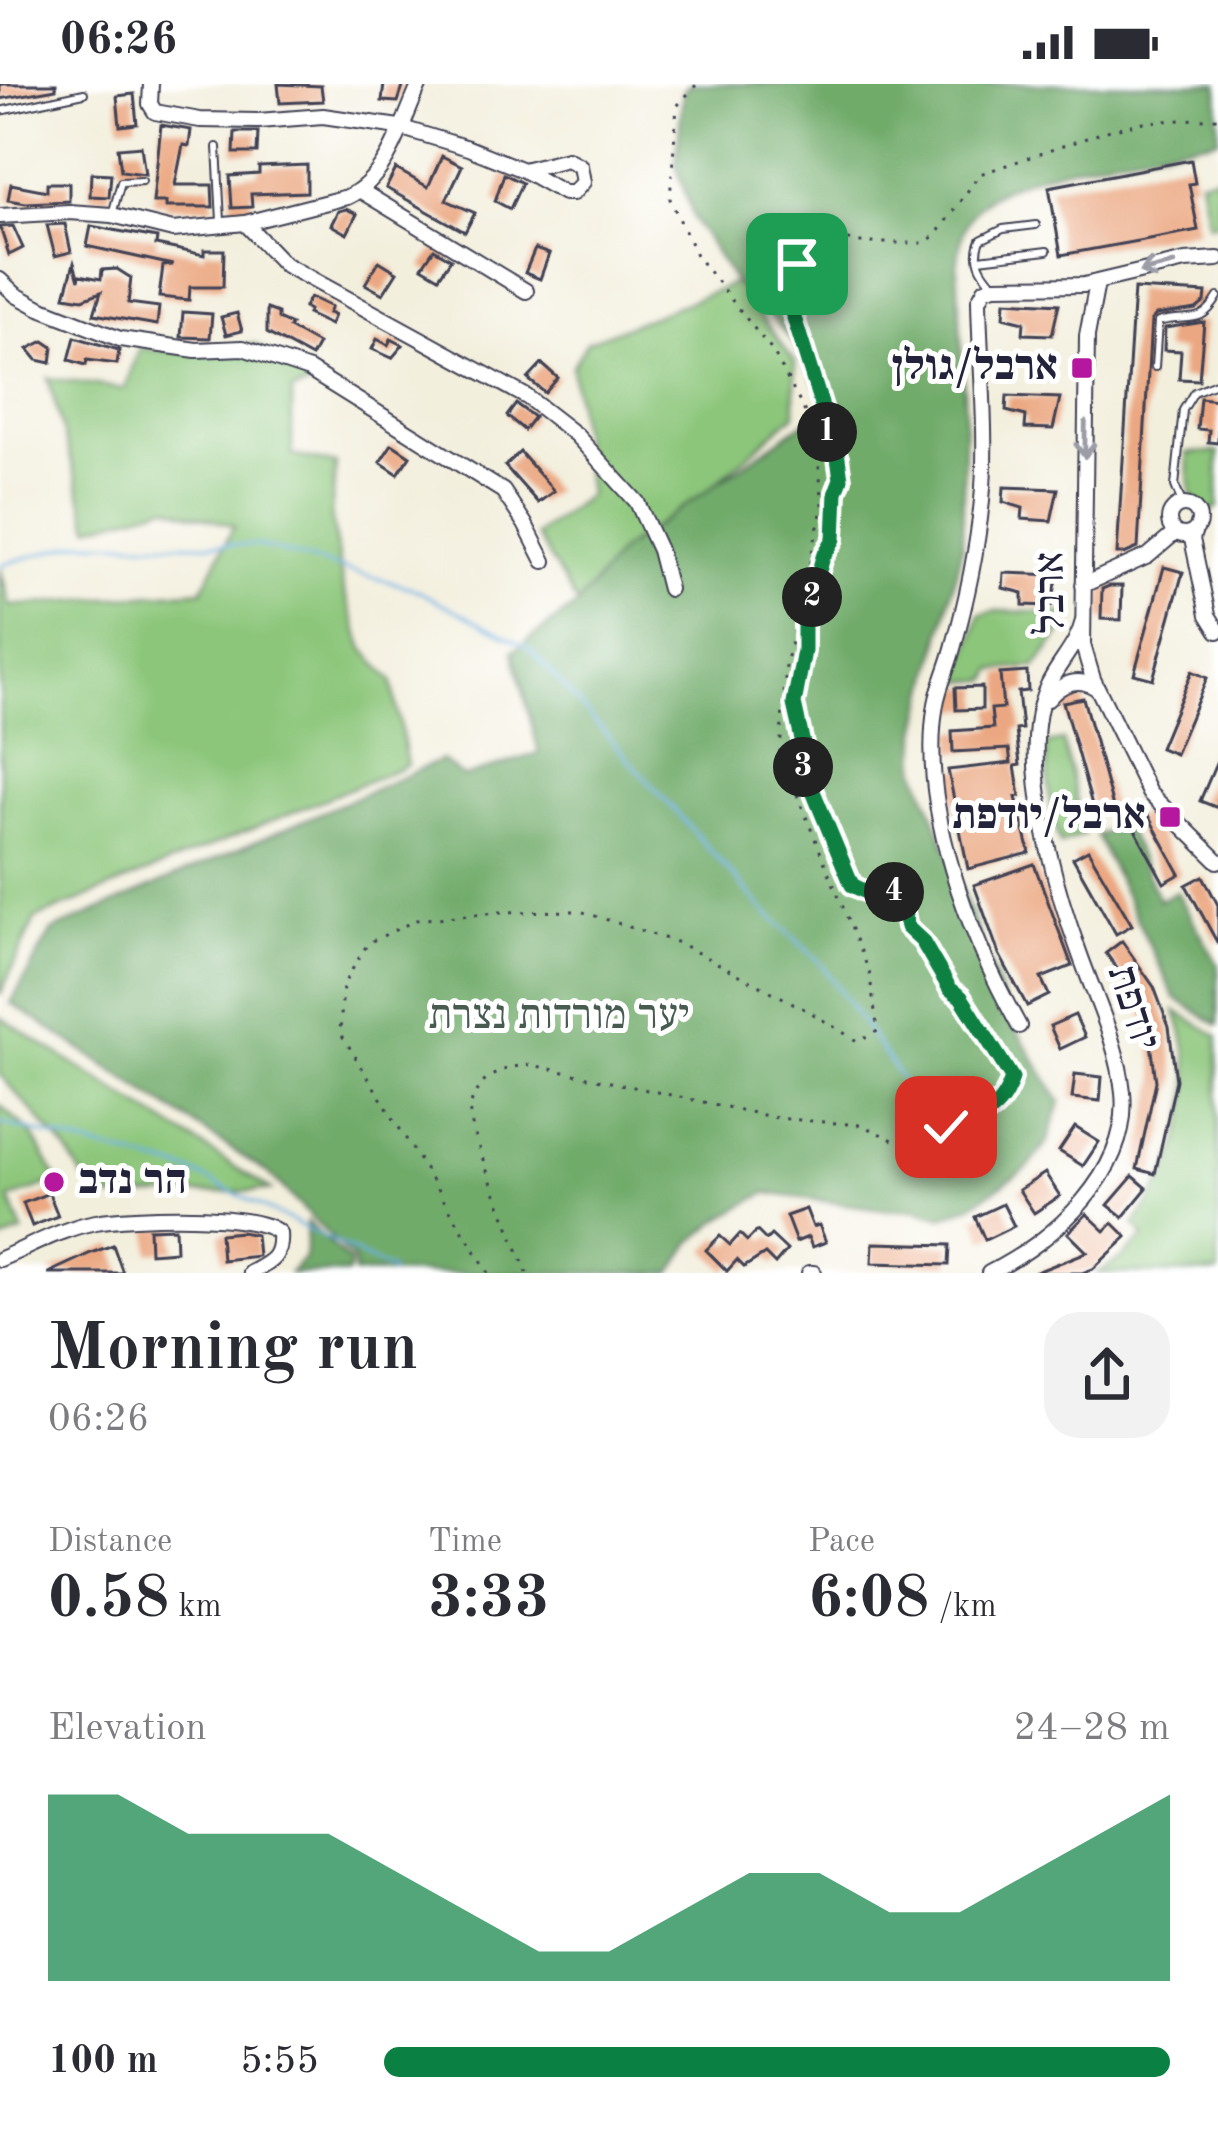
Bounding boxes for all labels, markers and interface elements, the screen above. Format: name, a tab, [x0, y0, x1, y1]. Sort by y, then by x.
text: 06:26	[60, 19, 177, 64]
pin	[746, 213, 848, 315]
icon: arrive	[764, 231, 830, 297]
one-way arrow	[1139, 258, 1177, 280]
place label: ארבל/גולן	[892, 345, 1058, 389]
marker: ארבל/גולן	[1069, 355, 1095, 381]
pin: 1	[797, 402, 857, 462]
text: 1	[817, 415, 837, 448]
one-way arrow	[1074, 420, 1096, 459]
street label: ארבל	[1028, 551, 1074, 635]
pin: 2	[782, 567, 842, 627]
text: 2	[802, 580, 822, 613]
pin: 3	[773, 737, 833, 797]
text: 3	[793, 750, 813, 783]
place label: ארבל/יודפת	[952, 794, 1146, 838]
marker: ארבל/יודפת	[1157, 804, 1183, 830]
pin: 4	[864, 862, 924, 922]
text: 4	[884, 875, 904, 908]
street label: יודפת	[1099, 960, 1165, 1056]
park label: יער מורדות נצרת	[429, 996, 689, 1038]
pin	[895, 1076, 997, 1178]
icon: check	[913, 1094, 979, 1160]
place label: הר נדב	[78, 1161, 187, 1203]
marker: הר נדב	[41, 1169, 67, 1195]
button: share	[1044, 1312, 1170, 1438]
text: Morning run	[48, 1318, 418, 1384]
text: 06:26	[48, 1400, 149, 1439]
text: Distance	[48, 1526, 172, 1559]
text: Time	[428, 1526, 502, 1559]
text: Pace	[808, 1526, 875, 1559]
text: 0.58	[48, 1570, 169, 1630]
text: 3:33	[428, 1570, 549, 1630]
text: 6:08	[808, 1570, 929, 1630]
text: km	[169, 1591, 222, 1624]
text: /km	[929, 1591, 997, 1624]
text: Elevation	[48, 1709, 207, 1748]
text: 24–28 m	[1013, 1709, 1170, 1748]
text: 100 m	[48, 2042, 158, 2081]
text: 5:55	[240, 2042, 319, 2081]

